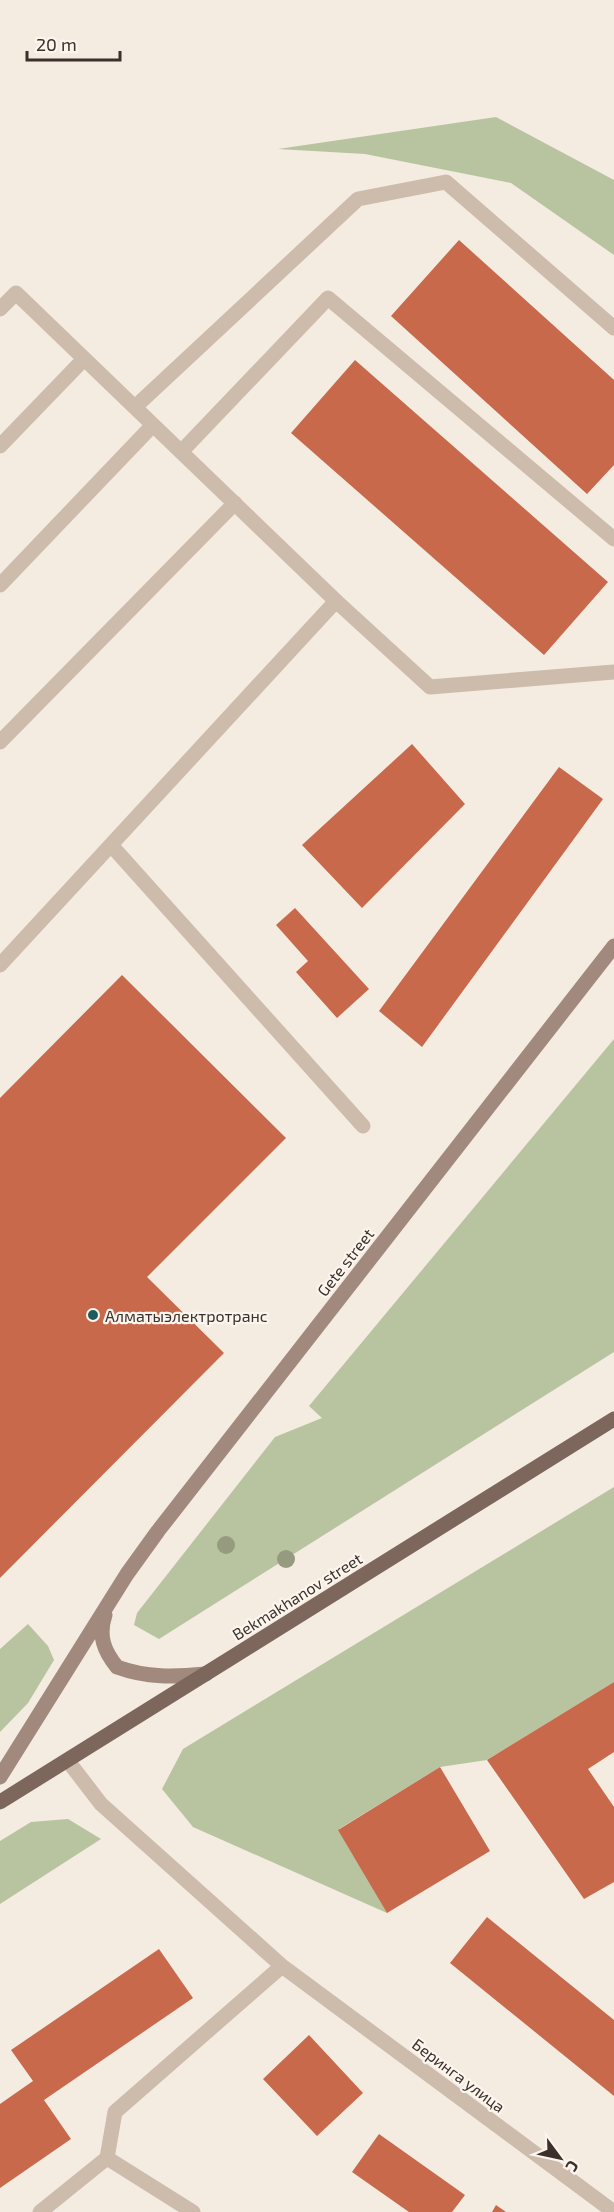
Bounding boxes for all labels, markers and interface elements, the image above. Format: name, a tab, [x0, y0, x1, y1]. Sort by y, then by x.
scale bar	[27, 24, 120, 62]
text: 20 m	[36, 33, 77, 55]
street label: Gete street	[313, 1224, 377, 1300]
place label: Алматыэлектротранс	[105, 1306, 268, 1325]
marker: Алматыэлектротранс	[86, 1308, 100, 1322]
street label: Bekmakhanov street	[229, 1548, 365, 1644]
street label: Беринга улица	[408, 2034, 509, 2117]
north arrow	[530, 2128, 590, 2188]
text: С	[562, 2157, 584, 2176]

